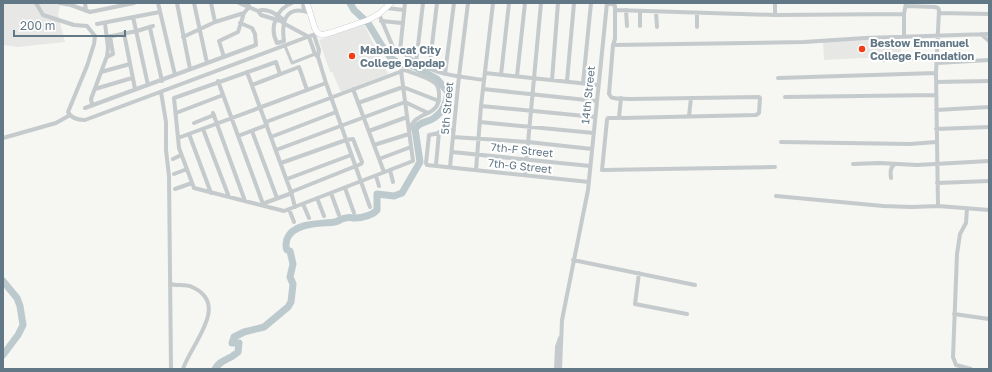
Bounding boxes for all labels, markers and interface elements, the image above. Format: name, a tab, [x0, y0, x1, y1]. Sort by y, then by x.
scale bar	[14, 12, 125, 38]
text: 200 m	[20, 18, 55, 33]
place label: Bestow Emmanuel College Foundation	[870, 36, 975, 62]
place label: Mabalacat City College Dapdap	[360, 43, 445, 69]
marker: Bestow Emmanuel College Foundation	[857, 44, 867, 54]
marker: Mabalacat City College Dapdap	[347, 51, 357, 61]
street label: 14th Street	[578, 65, 597, 125]
street label: 5th Street	[438, 81, 455, 135]
street label: 7th-F Street	[490, 140, 554, 159]
street label: 7th-G Street	[487, 156, 553, 175]

